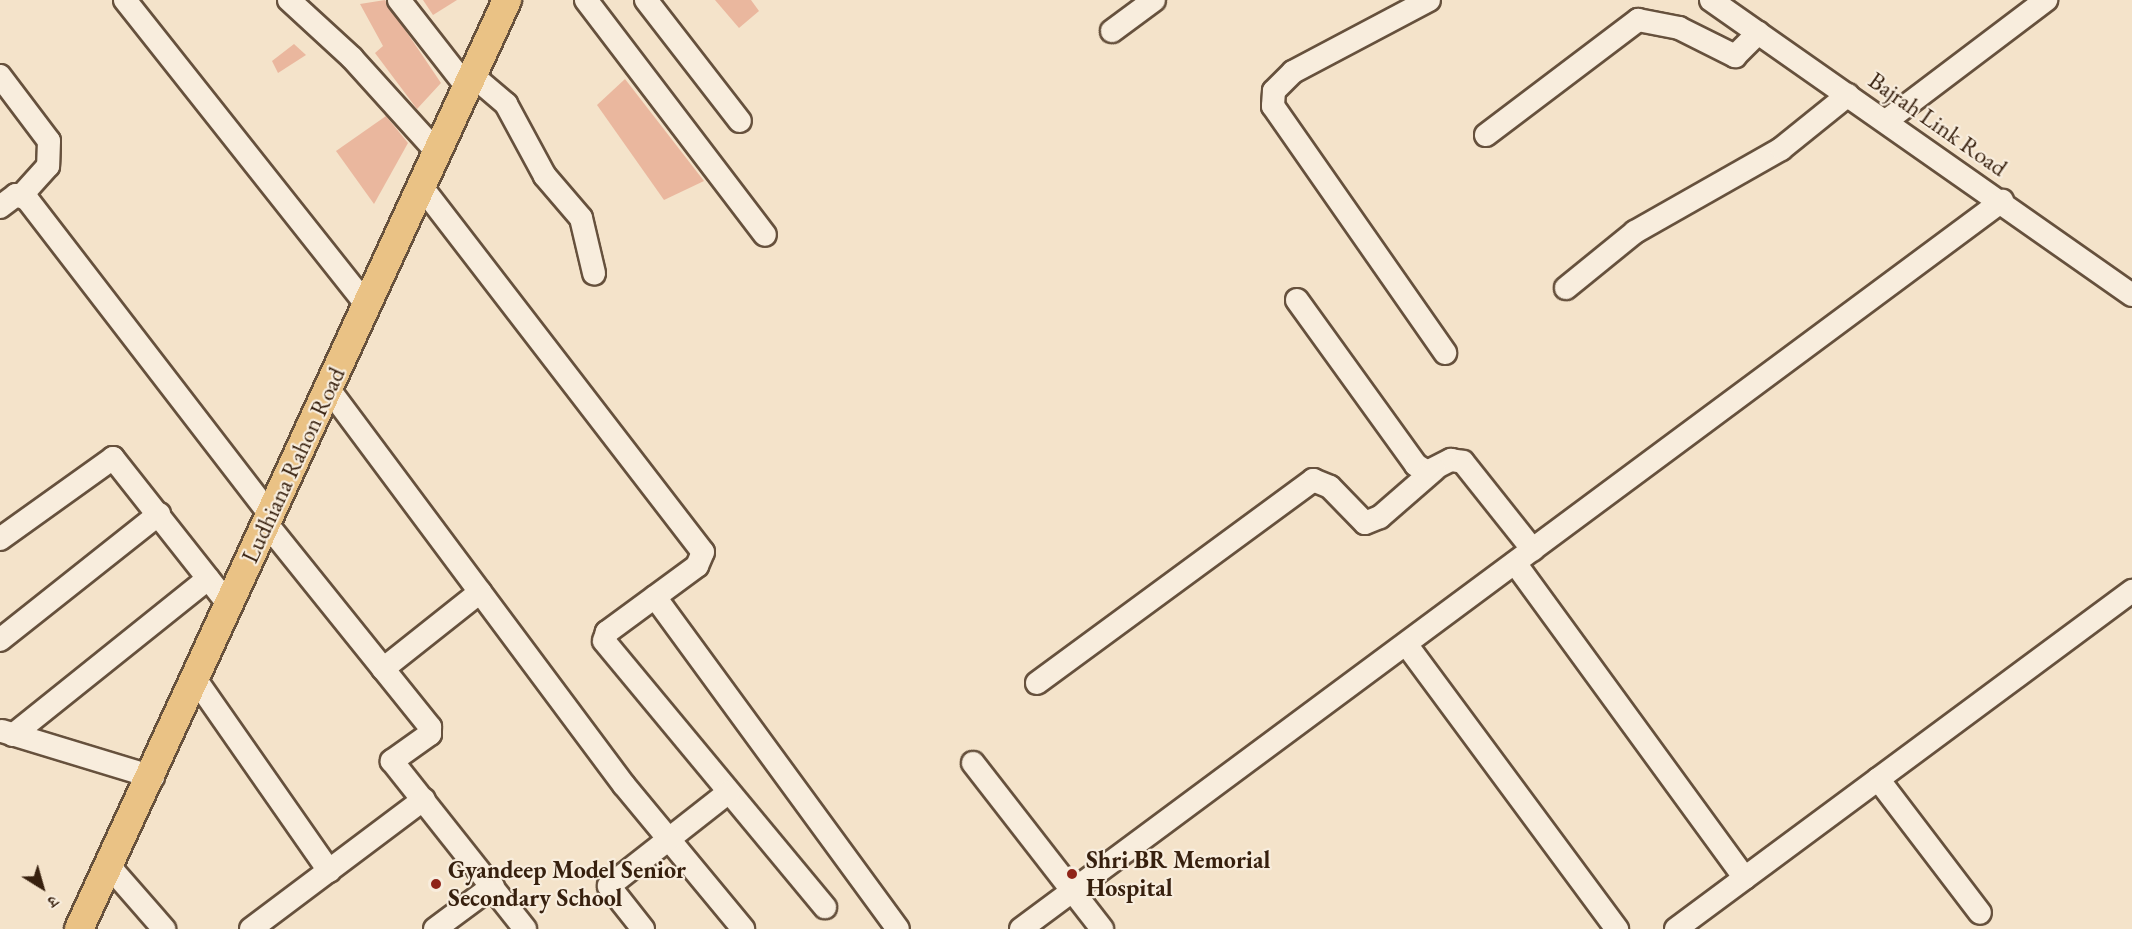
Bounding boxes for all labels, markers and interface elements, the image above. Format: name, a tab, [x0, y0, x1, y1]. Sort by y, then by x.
street label: Bajrah Link Road	[1863, 66, 2013, 182]
street label: Ludhiana Rahon Road	[235, 363, 351, 567]
place label: Shri BR Memorial Hospital	[1086, 846, 1270, 902]
place label: Gyandeep Model Senior Secondary School	[448, 856, 686, 912]
north arrow	[12, 857, 72, 917]
marker: Shri BR Memorial Hospital	[1063, 865, 1081, 883]
marker: Gyandeep Model Senior Secondary School	[429, 877, 443, 891]
text: उ	[44, 891, 63, 913]

